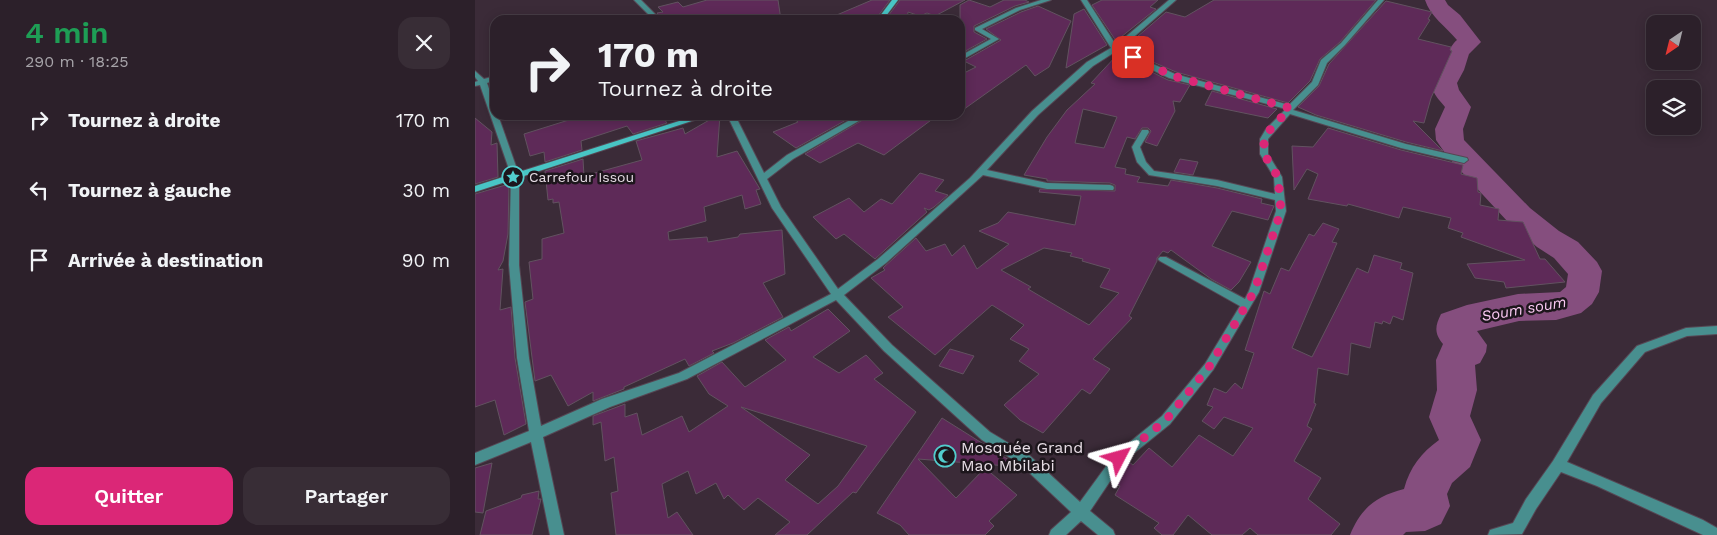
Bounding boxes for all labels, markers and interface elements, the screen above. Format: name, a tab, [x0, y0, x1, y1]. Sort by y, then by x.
text: 4 min	[25, 15, 109, 50]
north arrow	[1646, 15, 1701, 70]
map controls	[1646, 15, 1701, 135]
button: close	[398, 17, 450, 69]
text: 170 m	[598, 34, 699, 76]
icon: right	[515, 35, 580, 100]
pin	[1112, 36, 1154, 78]
icon: arrive	[1119, 43, 1147, 71]
text: 290 m · 18:25	[25, 52, 129, 71]
text: Tournez à droite	[598, 76, 773, 101]
button: layers	[1646, 80, 1701, 135]
icon: right	[25, 106, 53, 134]
text: Tournez à droite	[68, 109, 220, 132]
text: 170 m	[396, 109, 450, 132]
place icon: Carrefour Issou	[501, 165, 525, 189]
place label: Carrefour Issou	[529, 169, 634, 185]
icon: left	[25, 176, 53, 204]
text: Tournez à gauche	[68, 179, 231, 202]
text: 30 m	[403, 179, 450, 202]
icon: arrive	[25, 246, 53, 274]
text: Arrivée à destination	[68, 249, 263, 272]
text: 90 m	[402, 249, 450, 272]
water label: Soum soum	[1480, 293, 1568, 325]
position arrow	[1092, 431, 1144, 483]
place label: Mosquée Grand Mao Mbilabi	[961, 438, 1083, 475]
mosque icon: Mosquée Grand Mao Mbilabi	[933, 444, 957, 468]
button: Quitter	[25, 467, 233, 525]
button: Partager	[243, 467, 450, 525]

